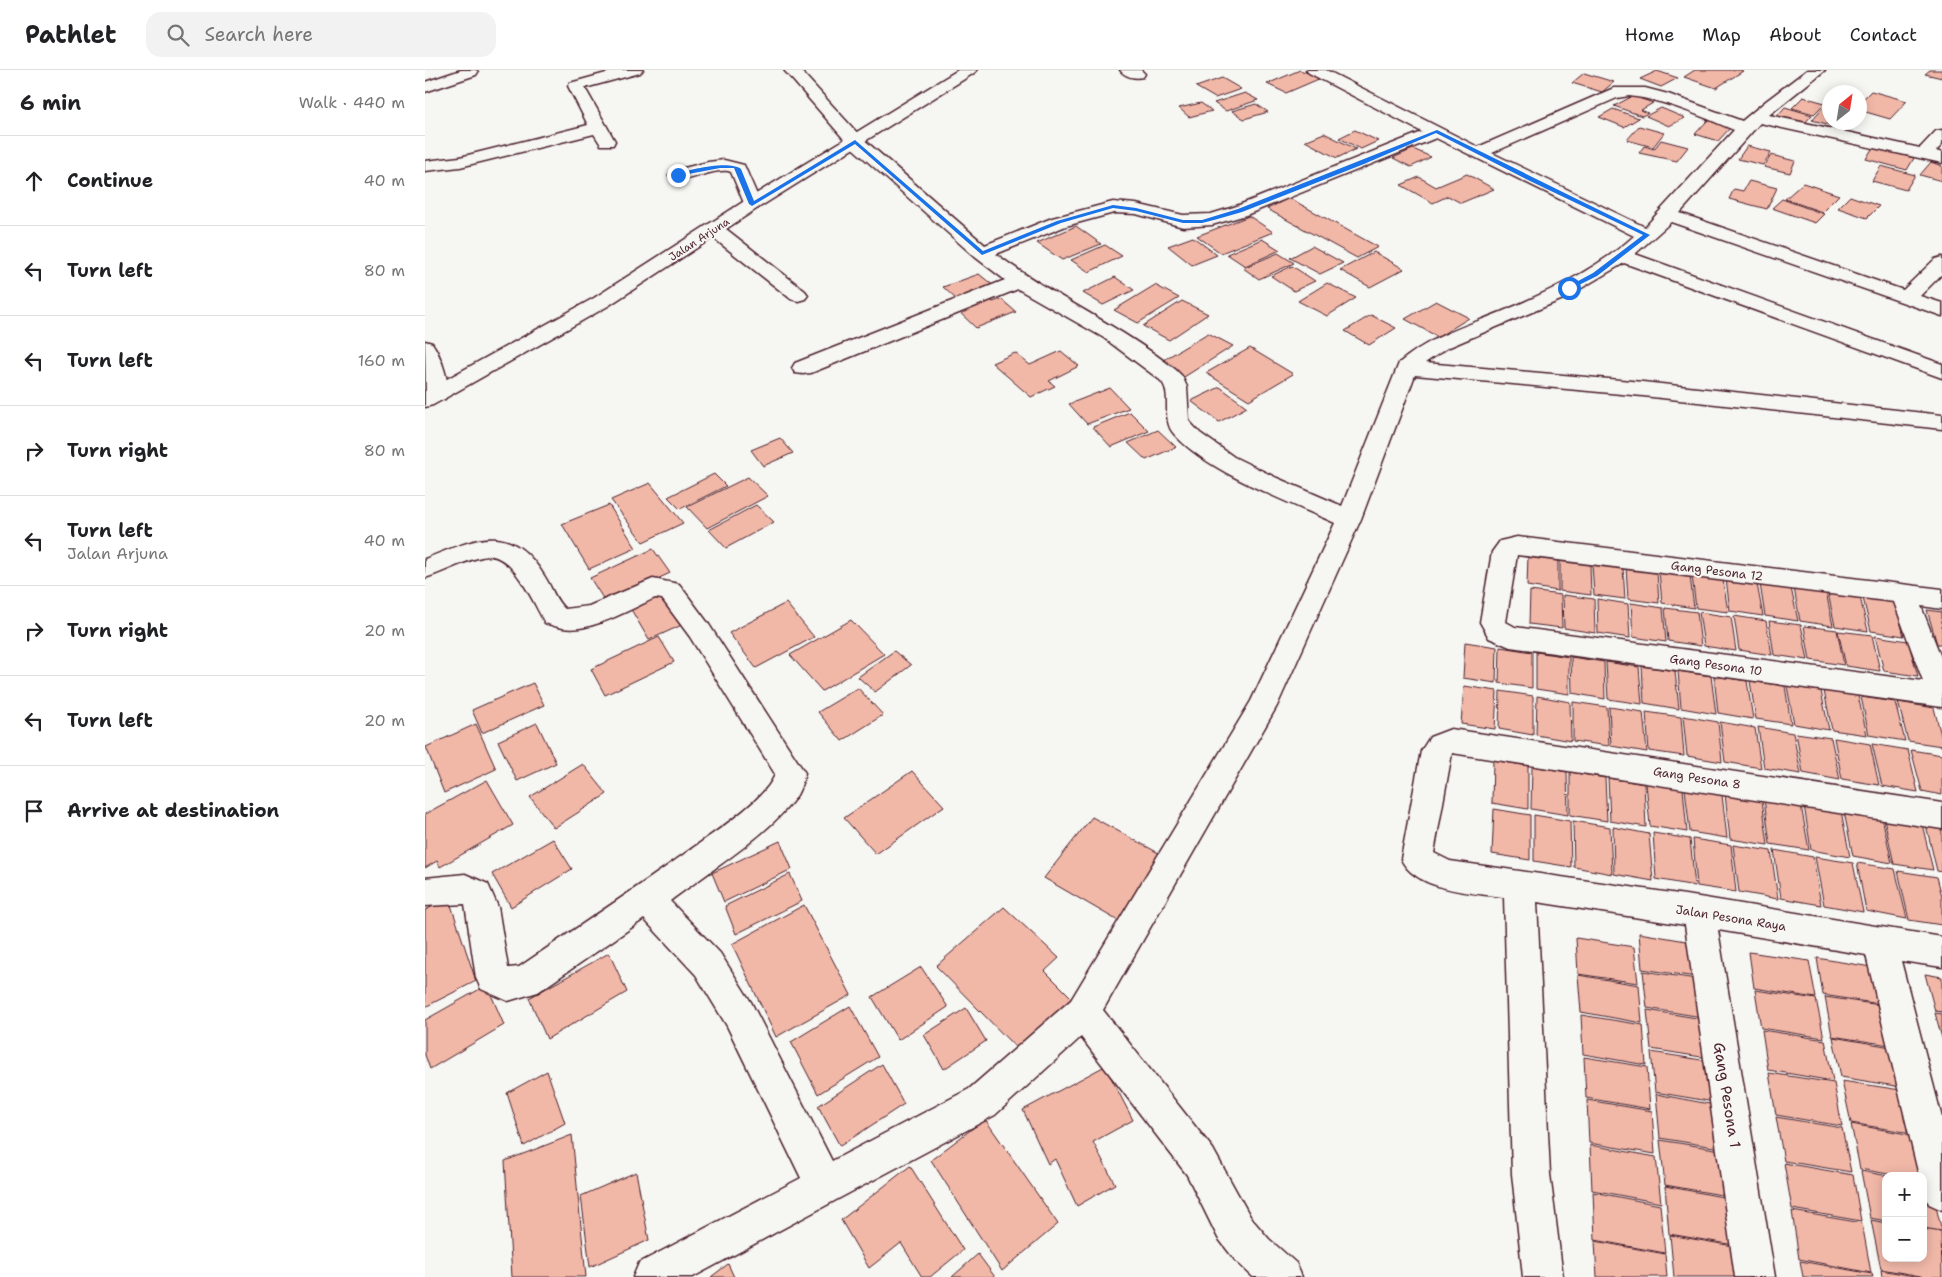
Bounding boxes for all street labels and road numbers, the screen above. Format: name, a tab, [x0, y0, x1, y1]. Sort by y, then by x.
street label: Jalan Arjuna	[666, 214, 733, 265]
street label: Gang Pesona 12	[1670, 557, 1764, 585]
street label: Gang Pesona 10	[1669, 651, 1763, 679]
street label: Gang Pesona 8	[1652, 763, 1742, 793]
street label: Jalan Pesona Raya	[1675, 901, 1788, 935]
street label: Gang Pesona 1	[1709, 1041, 1745, 1149]

